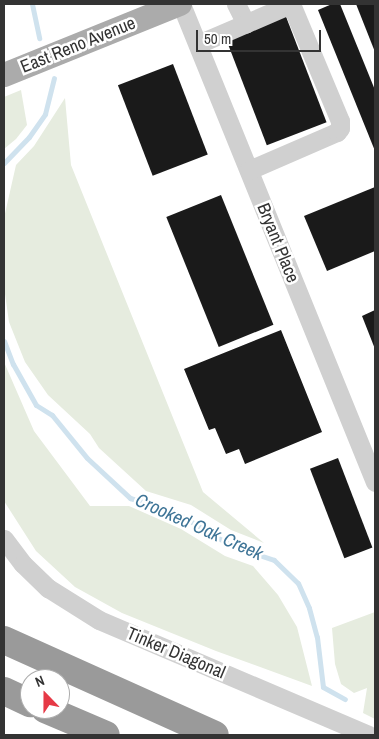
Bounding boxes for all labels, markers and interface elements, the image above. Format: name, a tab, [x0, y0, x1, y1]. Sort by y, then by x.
street label: East Reno Avenue	[17, 12, 139, 78]
scale bar	[199, 20, 324, 52]
text: 50 m	[204, 28, 231, 49]
street label: Bryant Place	[252, 200, 304, 286]
water label: Crooked Oak Creek	[131, 489, 267, 565]
street label: Tinker Diagonal	[124, 623, 228, 683]
north arrow	[20, 669, 70, 719]
text: N	[33, 671, 47, 691]

